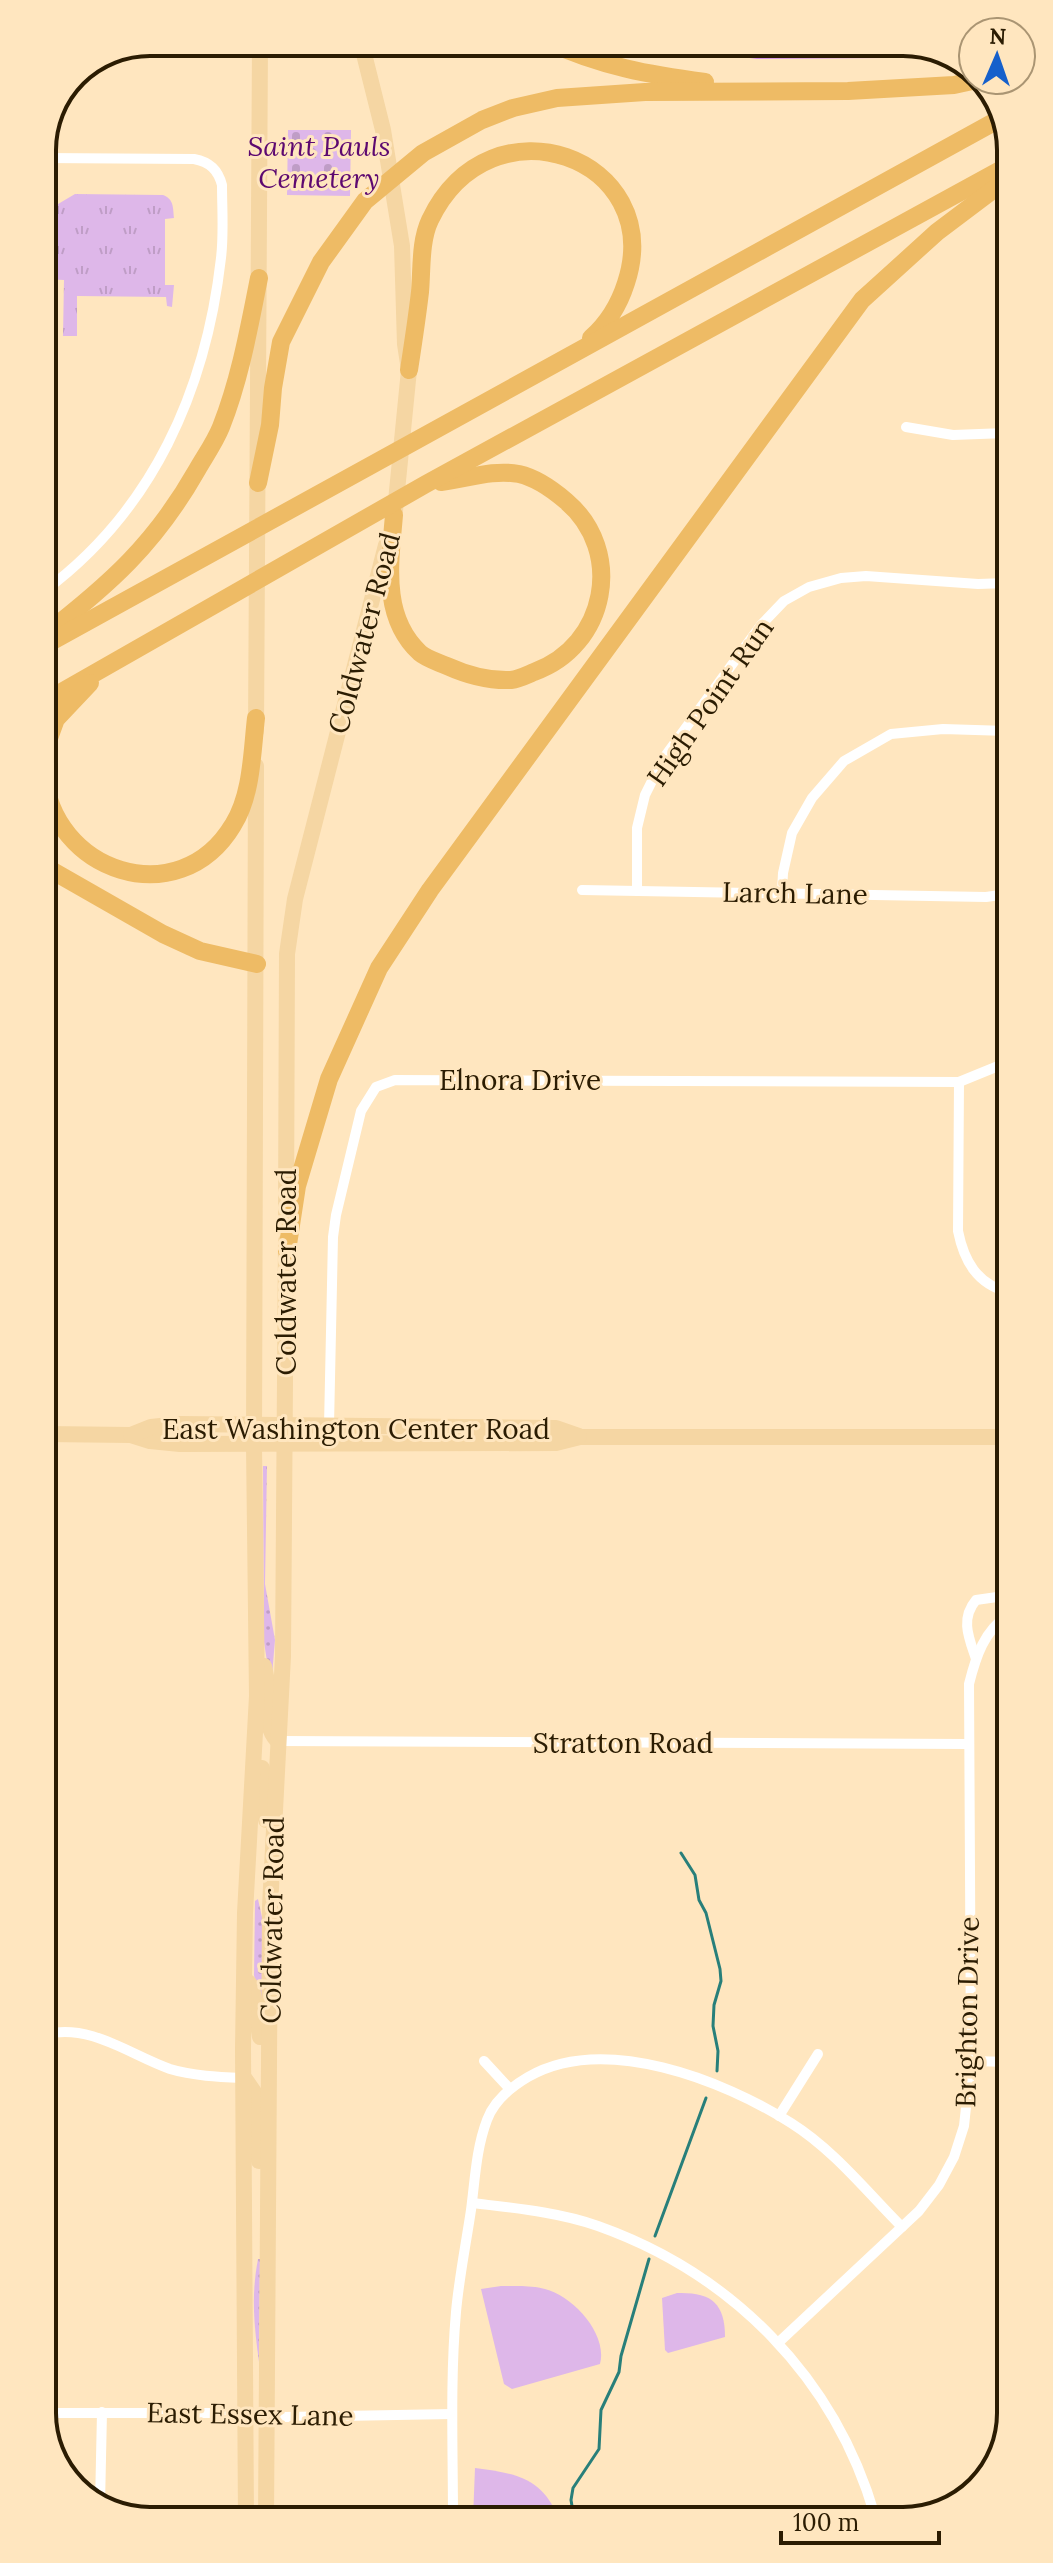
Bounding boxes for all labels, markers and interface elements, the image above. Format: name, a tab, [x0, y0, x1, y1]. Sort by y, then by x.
north arrow	[957, 16, 1037, 96]
text: N	[989, 22, 1007, 50]
park label: Saint Pauls Cemetery	[247, 128, 391, 196]
street label: Coldwater Road	[320, 528, 408, 738]
street label: High Point Run	[639, 611, 781, 793]
street label: Larch Lane	[722, 874, 868, 912]
street label: Elnora Drive	[439, 1062, 601, 1098]
street label: Coldwater Road	[268, 1168, 304, 1376]
street label: East Washington Center Road	[162, 1411, 550, 1447]
street label: Stratton Road	[533, 1725, 713, 1761]
street label: Coldwater Road	[252, 1816, 292, 2024]
street label: Brighton Drive	[947, 1916, 987, 2108]
street label: East Essex Lane	[146, 2394, 354, 2434]
scale bar	[781, 2495, 939, 2545]
text: 100 m	[793, 2507, 859, 2538]

